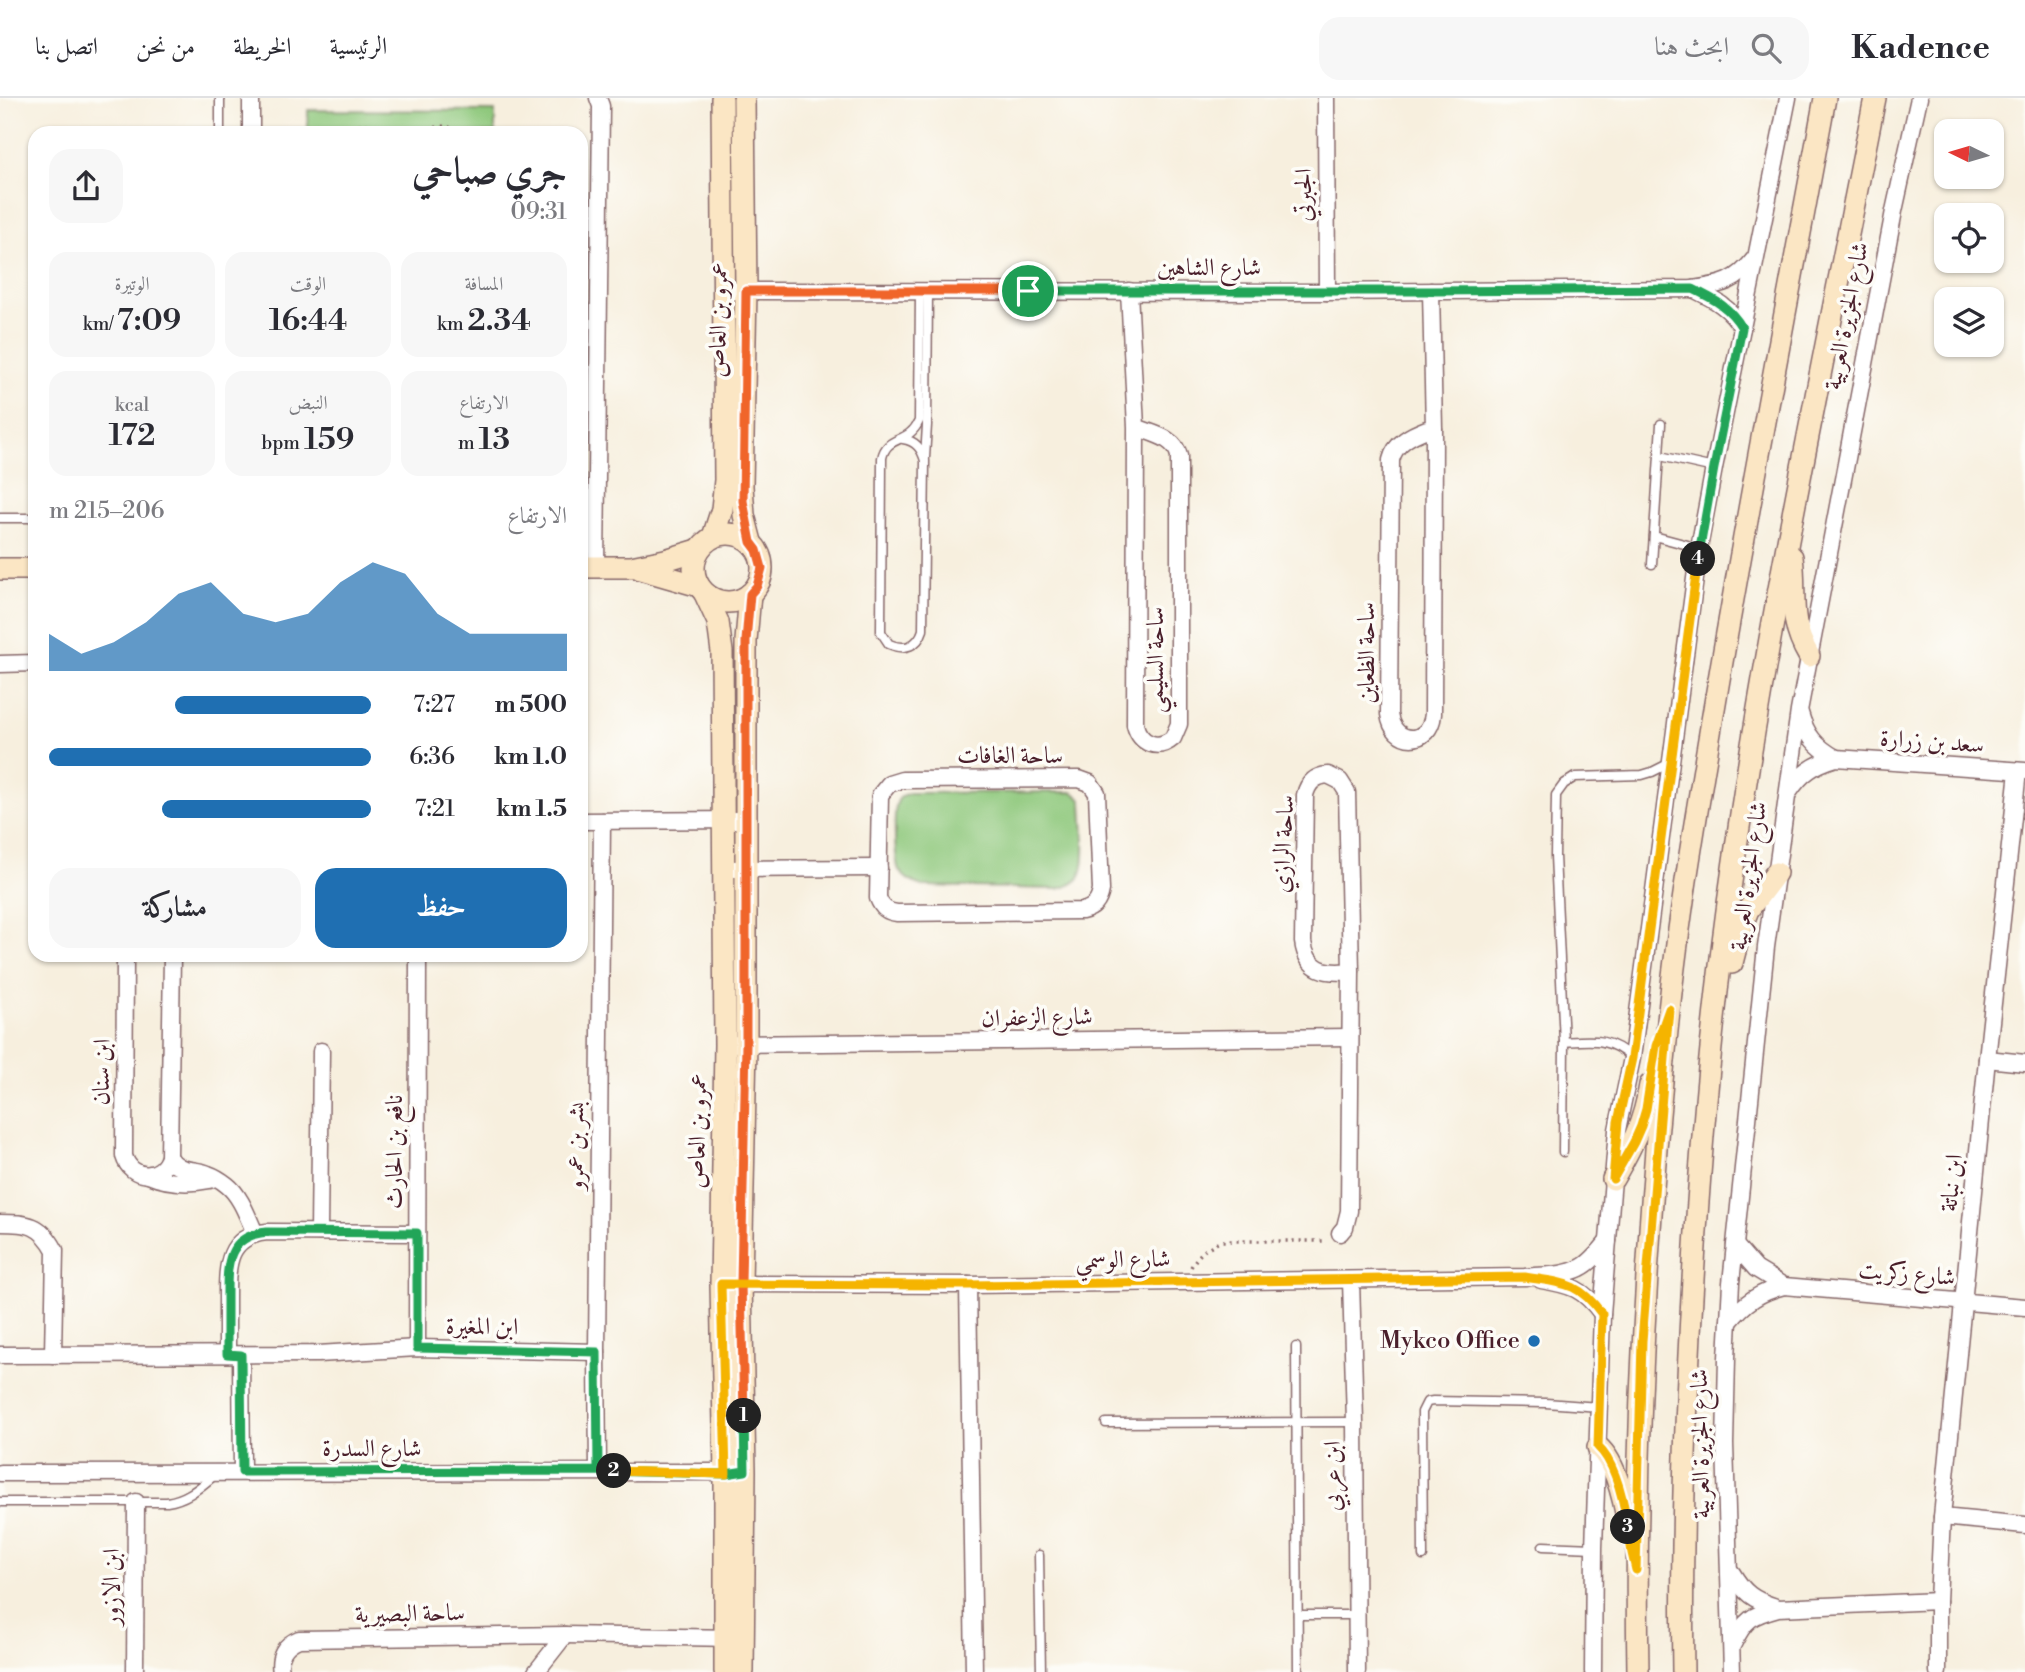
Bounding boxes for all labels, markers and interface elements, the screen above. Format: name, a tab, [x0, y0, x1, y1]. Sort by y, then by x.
search box	[1319, 17, 1809, 80]
text: Kadence	[1851, 28, 1990, 69]
icon: search	[1747, 29, 1785, 67]
text: ابحث هنا	[1654, 31, 1729, 63]
text: اتصل بنا	[35, 32, 98, 62]
text: من نحن	[136, 32, 195, 62]
text: الخريطة	[233, 32, 292, 62]
text: الرئيسية	[330, 32, 387, 62]
north arrow	[1934, 119, 2004, 189]
map controls	[1934, 119, 2004, 357]
text: جري صباحي	[412, 148, 567, 195]
button: share	[49, 149, 123, 223]
street label: الجبرتي	[1289, 168, 1322, 222]
text: 09:31	[511, 198, 567, 226]
button: locate	[1934, 203, 2004, 273]
street label: شارع الجزيرة العربية	[1818, 240, 1880, 393]
street label: شارع الشاهين	[1157, 253, 1261, 287]
pin	[998, 261, 1058, 321]
street label: عمرو بن العاص	[703, 262, 735, 378]
text: الوتيرة	[114, 272, 150, 296]
text: الوقت	[290, 272, 326, 296]
text: المسافة	[465, 272, 503, 296]
icon: arrive	[1009, 272, 1047, 310]
button: layers	[1934, 287, 2004, 357]
text: 7:09	[117, 302, 181, 340]
text: 16:44	[269, 302, 347, 340]
text: 2.34	[468, 302, 531, 340]
text: /km	[83, 312, 117, 336]
text: km	[437, 312, 468, 336]
text: النبض	[288, 391, 328, 415]
text: الارتفاع	[459, 391, 509, 415]
text: kcal	[115, 393, 149, 417]
text: 172	[109, 417, 155, 455]
text: 159	[304, 421, 354, 459]
text: 13	[479, 421, 510, 459]
text: bpm	[262, 431, 304, 455]
text: m	[458, 431, 479, 455]
text: 206–215 m	[49, 497, 165, 525]
text: الارتفاع	[507, 502, 567, 530]
pin: 4	[1680, 542, 1716, 576]
text: 4	[1691, 546, 1704, 570]
street label: ساحة الظعاين	[1352, 602, 1382, 704]
street label: ساحة السليمي	[1141, 607, 1178, 713]
text: 7:27	[413, 691, 455, 719]
text: 500 m	[495, 691, 567, 719]
street label: سعد بن زرارة	[1879, 723, 1985, 761]
street label: ساحة الغافات	[957, 741, 1063, 771]
text: 6:36	[409, 743, 455, 771]
text: 1.0 km	[494, 743, 567, 771]
street label: ساحة الرازي	[1266, 794, 1305, 894]
text: 7:21	[415, 795, 455, 823]
text: 1.5 km	[496, 795, 567, 823]
street label: شارع الجزيرة العربية	[1724, 800, 1778, 953]
button: مشاركة	[49, 868, 301, 948]
button: حفظ	[315, 868, 567, 948]
street label: شارع الزعفران	[981, 1002, 1093, 1038]
street label: ابن سنان	[86, 1038, 118, 1106]
street label: عمرو بن العاص	[682, 1073, 714, 1189]
street label: نافع بن الحارث	[380, 1095, 416, 1209]
street label: بشر بن عمرو	[561, 1101, 591, 1193]
street label: ابن نباتة	[1934, 1153, 1970, 1213]
street label: شارع الوسمي	[1075, 1244, 1171, 1283]
street label: شارع زكريت	[1857, 1255, 1957, 1297]
street label: ابن المغيرة	[445, 1311, 519, 1343]
place label: Mykco Office	[1380, 1326, 1520, 1356]
marker: Mykco Office	[1526, 1333, 1542, 1349]
street label: شارع الجزيرة العربية	[1685, 1369, 1721, 1519]
pin: 1	[726, 1398, 762, 1434]
text: 1	[739, 1403, 748, 1427]
street label: شارع السدرة	[322, 1434, 422, 1468]
street label: ابن عربي	[1318, 1441, 1351, 1511]
pin: 2	[596, 1454, 632, 1488]
text: 2	[608, 1458, 619, 1482]
pin: 3	[1610, 1510, 1646, 1544]
text: 3	[1622, 1514, 1633, 1538]
street label: ابن الازور	[97, 1548, 127, 1628]
street label: ساحة البصيرية	[355, 1598, 465, 1630]

